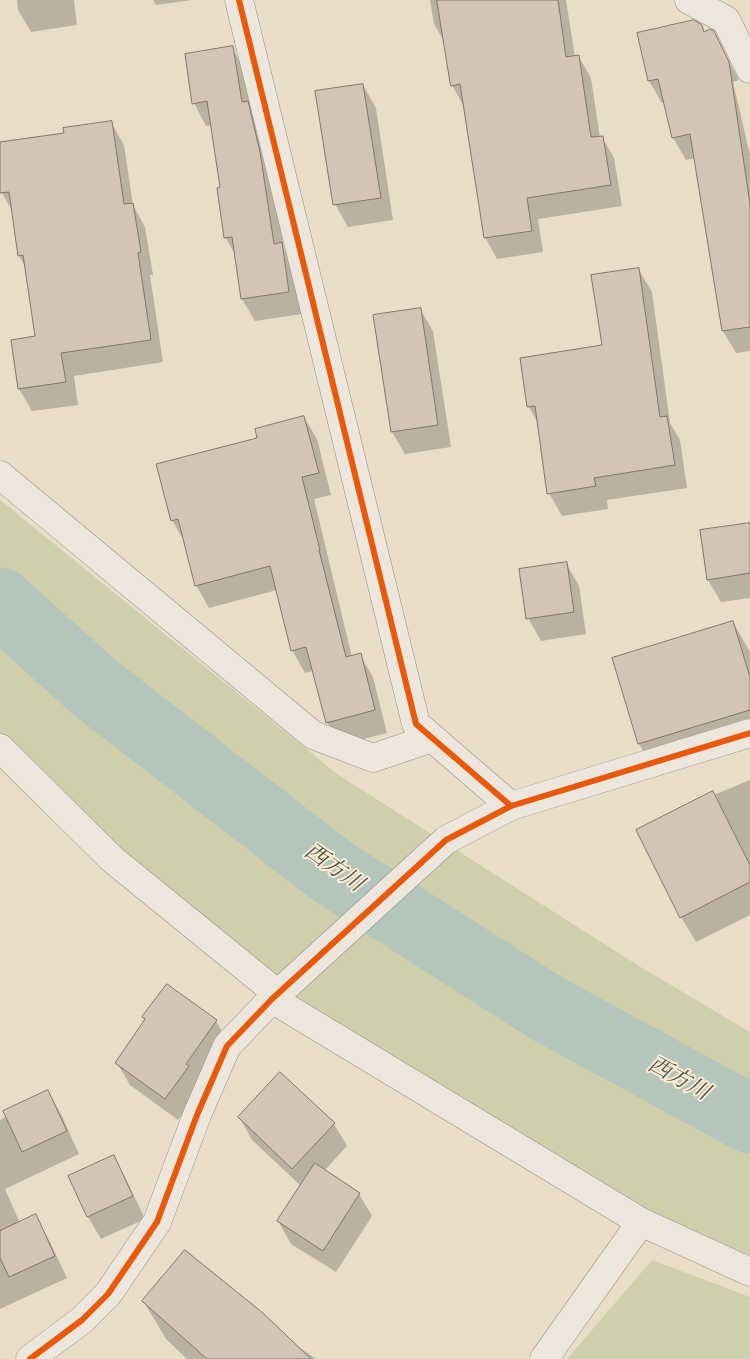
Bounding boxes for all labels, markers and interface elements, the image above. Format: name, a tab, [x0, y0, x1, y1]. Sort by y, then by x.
water label: 西方川	[298, 839, 368, 899]
water label: 西方川	[643, 1052, 713, 1108]

